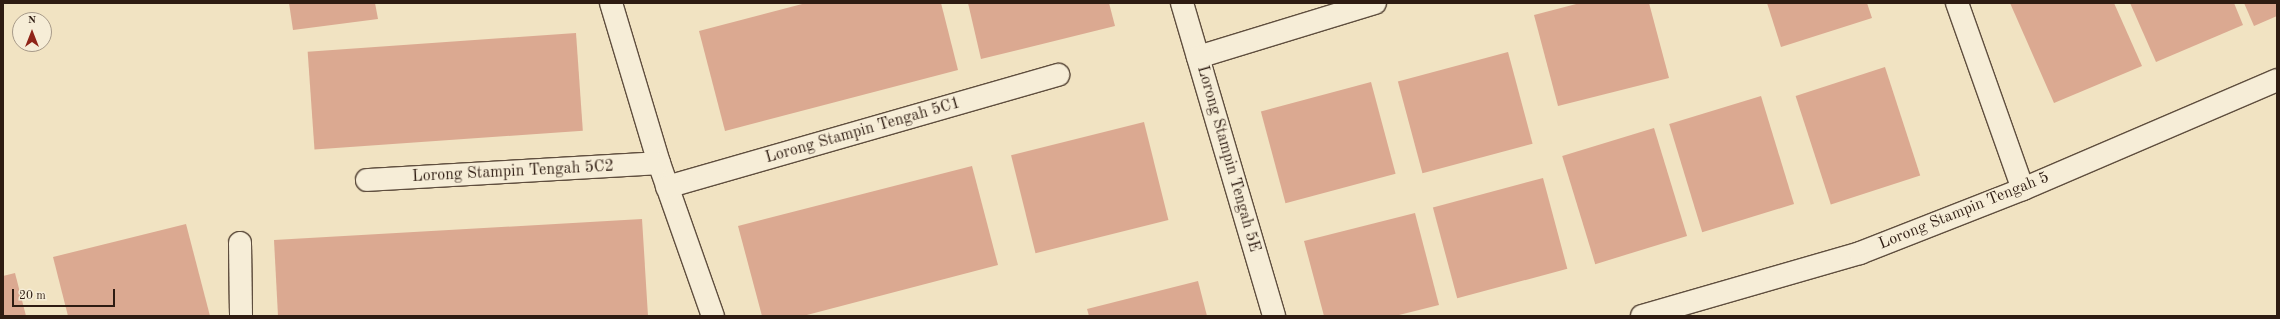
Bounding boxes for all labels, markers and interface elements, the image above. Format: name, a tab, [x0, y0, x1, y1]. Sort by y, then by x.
north arrow	[12, 12, 52, 52]
text: N	[28, 15, 36, 26]
street label: Lorong Stampin Tengah 5E	[1192, 64, 1264, 254]
street label: Lorong Stampin Tengah 5C1	[763, 94, 963, 168]
street label: Lorong Stampin Tengah 5C2	[412, 157, 614, 187]
street label: Lorong Stampin Tengah 5	[1876, 168, 2052, 254]
scale bar	[14, 281, 117, 307]
text: 20 m	[19, 290, 46, 302]

